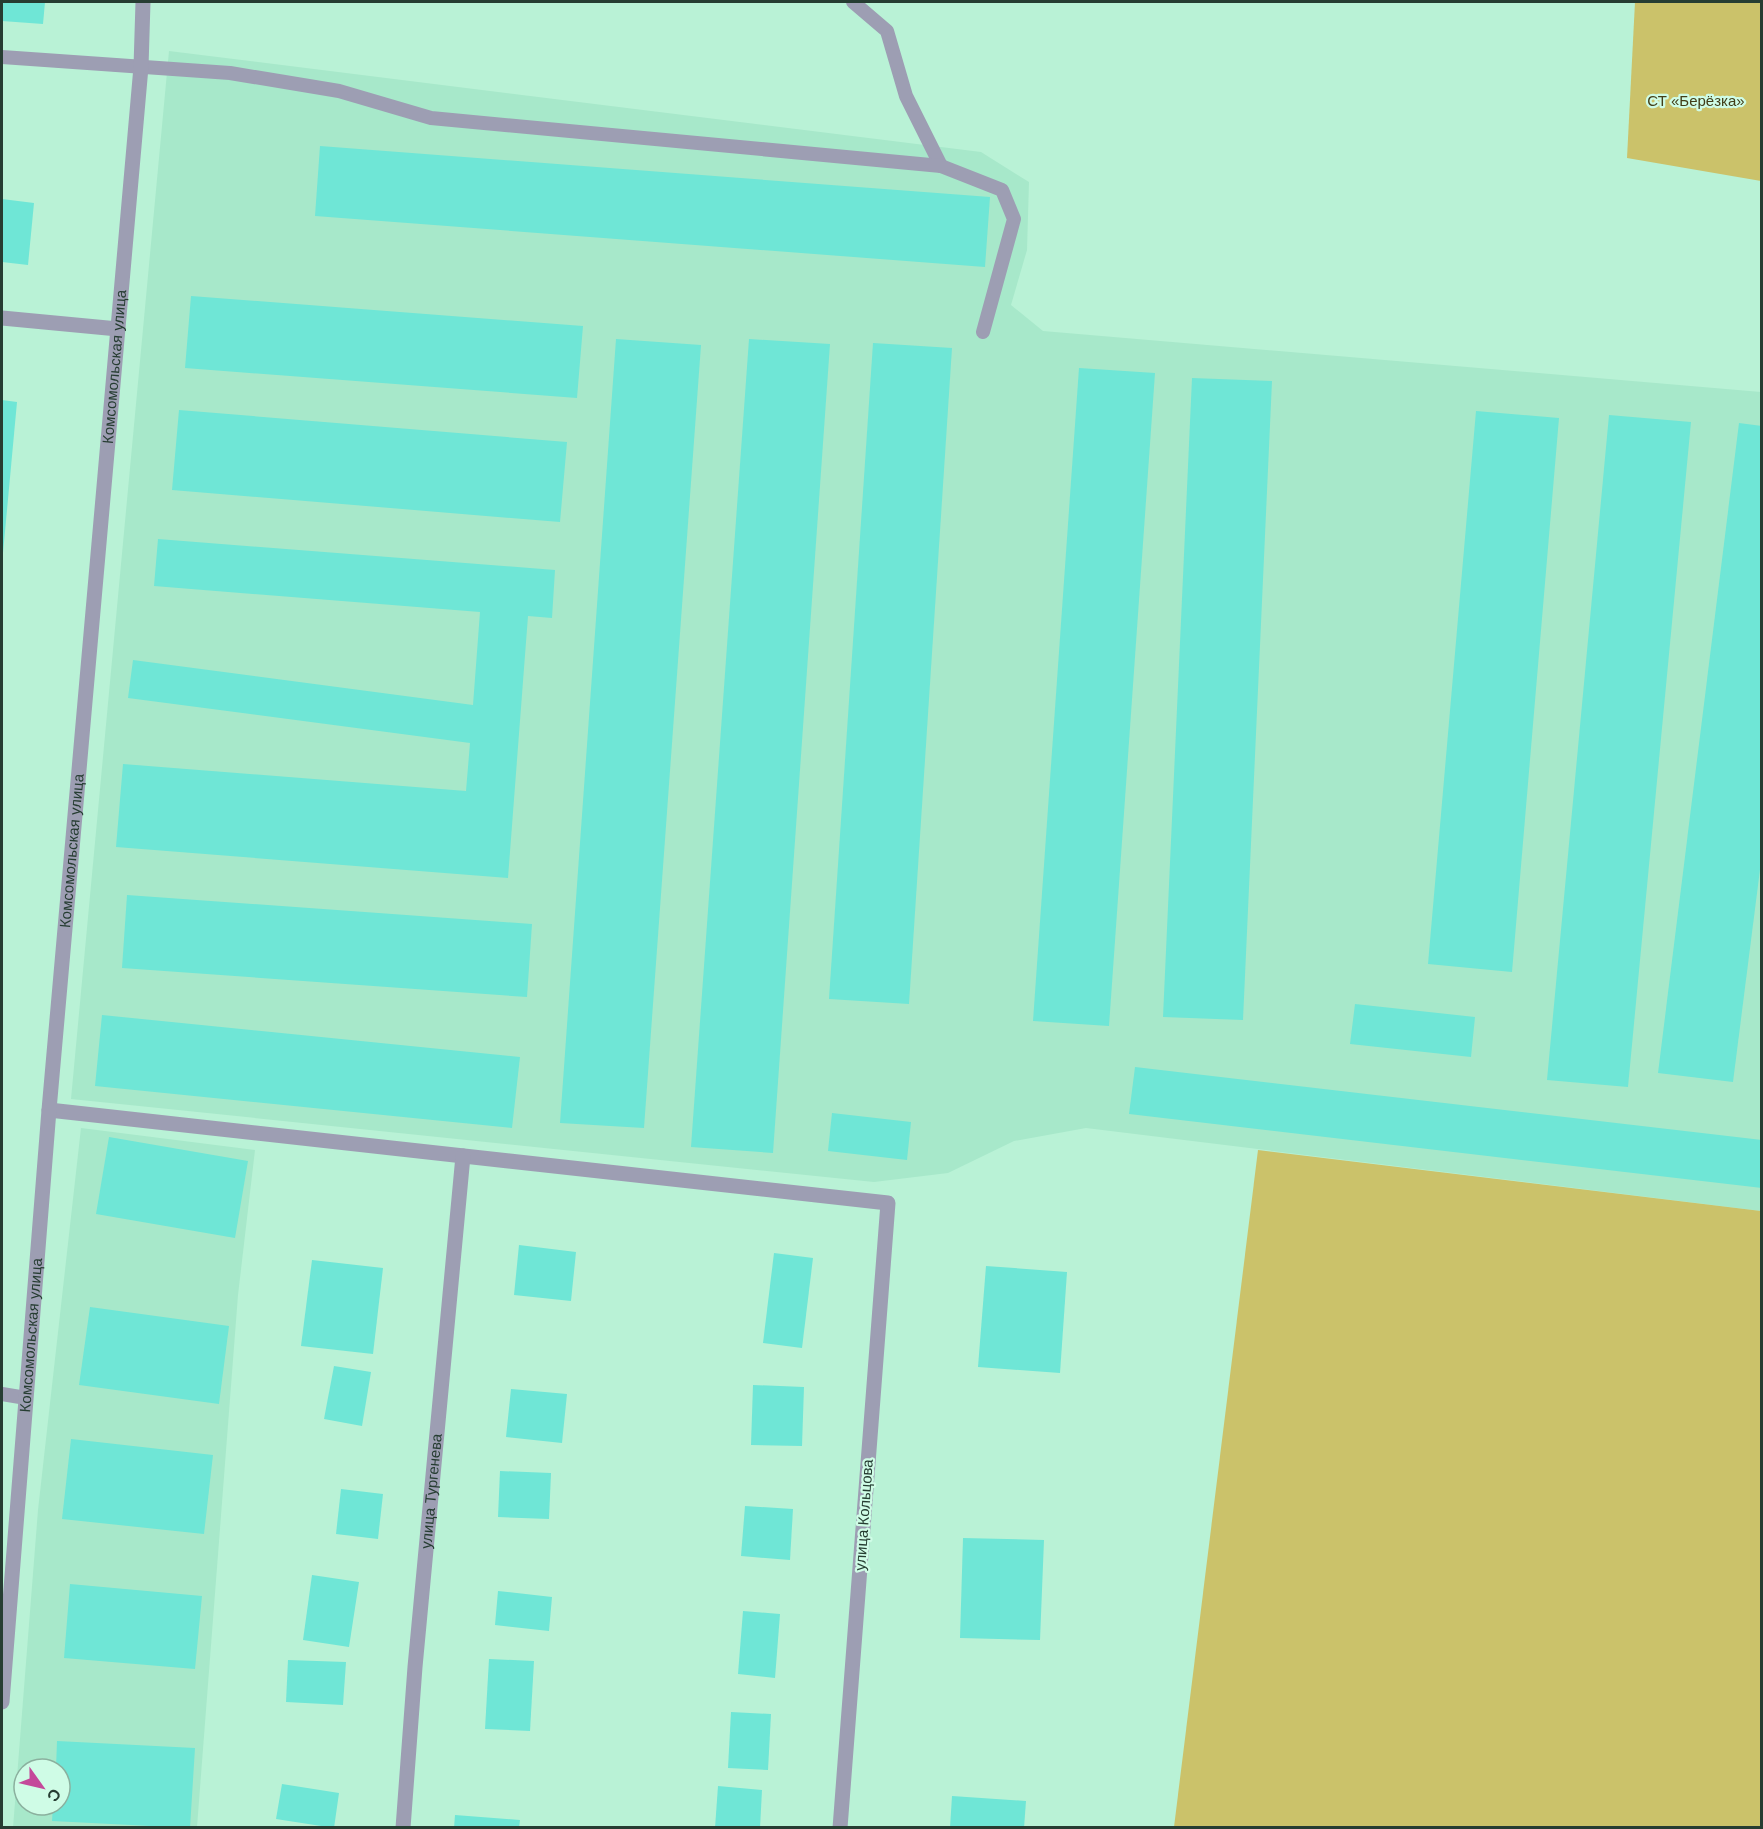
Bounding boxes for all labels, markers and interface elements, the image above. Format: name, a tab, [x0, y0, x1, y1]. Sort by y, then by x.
park label: СТ «Берёзка»	[1647, 92, 1745, 109]
street label: Комсомольская улица	[99, 288, 129, 444]
street label: Комсомольская улица	[56, 772, 87, 929]
street label: Комсомольская улица	[16, 1257, 45, 1413]
street label: улица Тургенева	[417, 1432, 445, 1550]
street label: улица Кольцова	[851, 1458, 876, 1571]
north arrow	[12, 1757, 72, 1817]
text: С	[43, 1786, 64, 1805]

